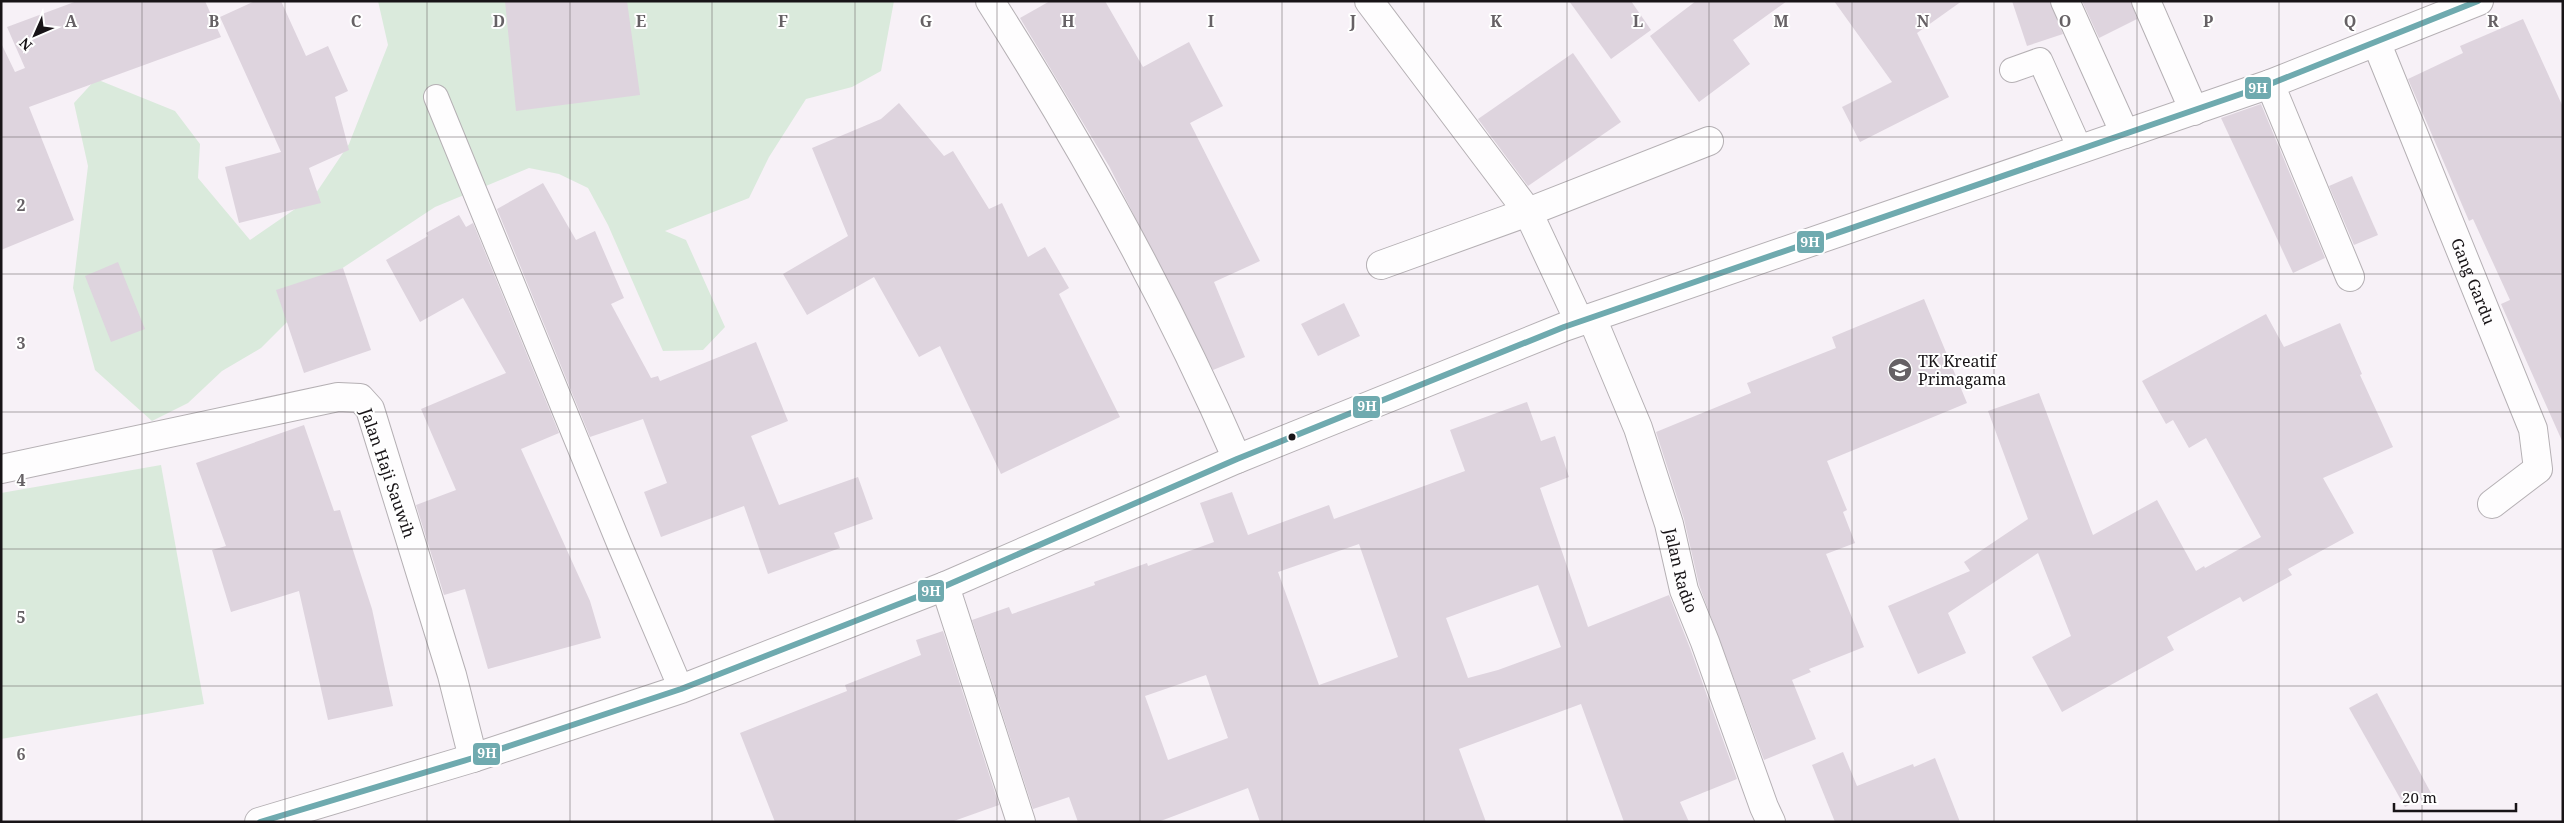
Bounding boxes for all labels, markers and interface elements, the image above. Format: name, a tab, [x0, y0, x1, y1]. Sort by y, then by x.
north arrow	[10, 10, 60, 60]
text: A	[65, 10, 78, 32]
text: B	[209, 10, 220, 32]
text: C	[351, 10, 362, 32]
text: D	[493, 10, 505, 32]
text: E	[636, 10, 646, 32]
text: F	[778, 10, 788, 32]
text: G	[920, 10, 932, 32]
text: H	[1061, 10, 1075, 32]
text: I	[1208, 10, 1214, 32]
text: J	[1349, 10, 1357, 32]
text: K	[1490, 10, 1502, 32]
text: L	[1633, 10, 1643, 32]
text: M	[1773, 10, 1789, 32]
text: N	[1917, 10, 1930, 32]
text: O	[2059, 10, 2071, 32]
text: P	[2203, 10, 2213, 32]
text: Q	[2344, 10, 2356, 32]
text: R	[2487, 10, 2499, 32]
text: N	[15, 34, 36, 55]
line badge: 9H	[2244, 76, 2272, 100]
text: 9H	[2248, 78, 2268, 97]
text: 2	[16, 194, 26, 216]
line badge: 9H	[1796, 230, 1825, 254]
text: 9H	[1800, 232, 1820, 251]
street label: Gang Gardu	[2446, 235, 2501, 328]
text: 3	[16, 332, 26, 354]
place label: TK Kreatif Primagama	[1918, 350, 2006, 390]
school or university icon: TK Kreatif Primagama	[1887, 357, 1913, 383]
line badge: 9H	[1352, 395, 1381, 419]
text: 9H	[1357, 396, 1377, 415]
street label: Jalan Haji Sauwih	[355, 404, 421, 541]
unlabelled marker	[1287, 432, 1297, 442]
text: 4	[16, 469, 26, 491]
street label: Jalan Radio	[1659, 525, 1703, 616]
line badge: 9H	[917, 579, 945, 603]
text: 9H	[921, 581, 941, 600]
text: 5	[16, 606, 26, 628]
line badge: 9H	[472, 742, 501, 766]
text: 6	[16, 743, 26, 765]
text: 9H	[477, 743, 497, 762]
scale bar	[2394, 780, 2516, 812]
text: 20 m	[2402, 787, 2437, 807]

